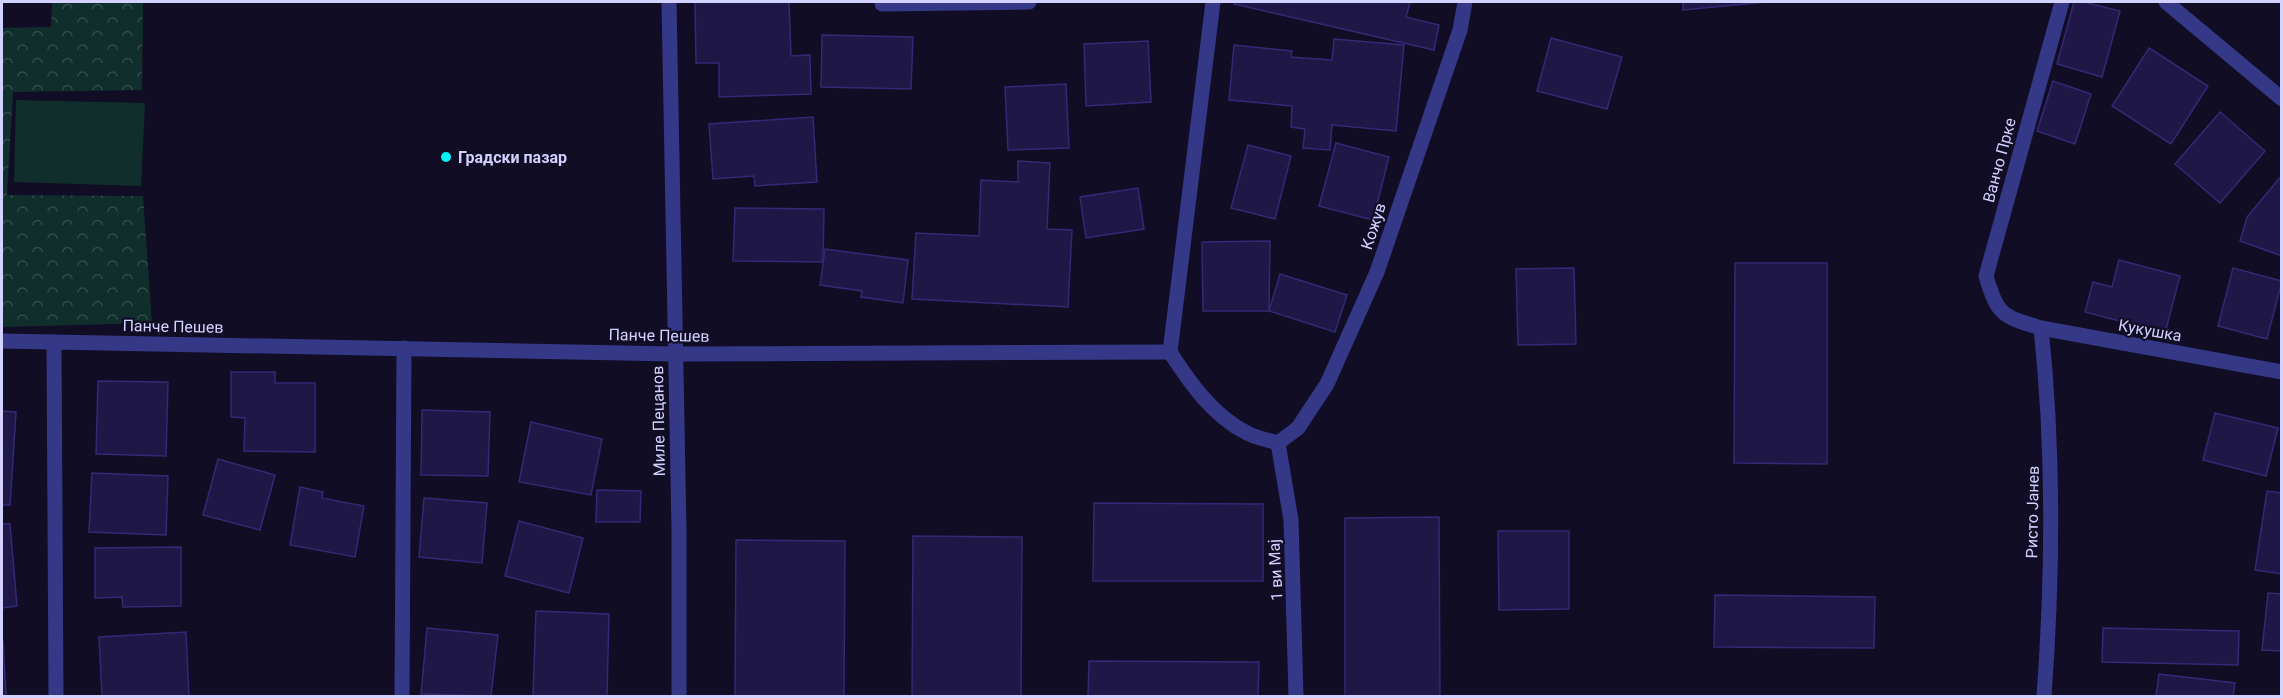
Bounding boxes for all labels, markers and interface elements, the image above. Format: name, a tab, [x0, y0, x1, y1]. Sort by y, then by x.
street label: Ванчо Прке	[1979, 116, 2020, 205]
place label: Градски пазар	[458, 148, 567, 167]
marker: Градски пазар	[439, 150, 453, 164]
street label: Кожув	[1357, 200, 1390, 252]
street label: Панче Пешев	[122, 316, 224, 337]
street label: Кукушка	[2117, 316, 2183, 345]
street label: Панче Пешев	[608, 325, 710, 346]
street label: Миле Пецанов	[648, 366, 669, 476]
street label: Ристо Јанев	[2022, 466, 2043, 558]
street label: 1 ви Мај	[1264, 539, 1287, 601]

